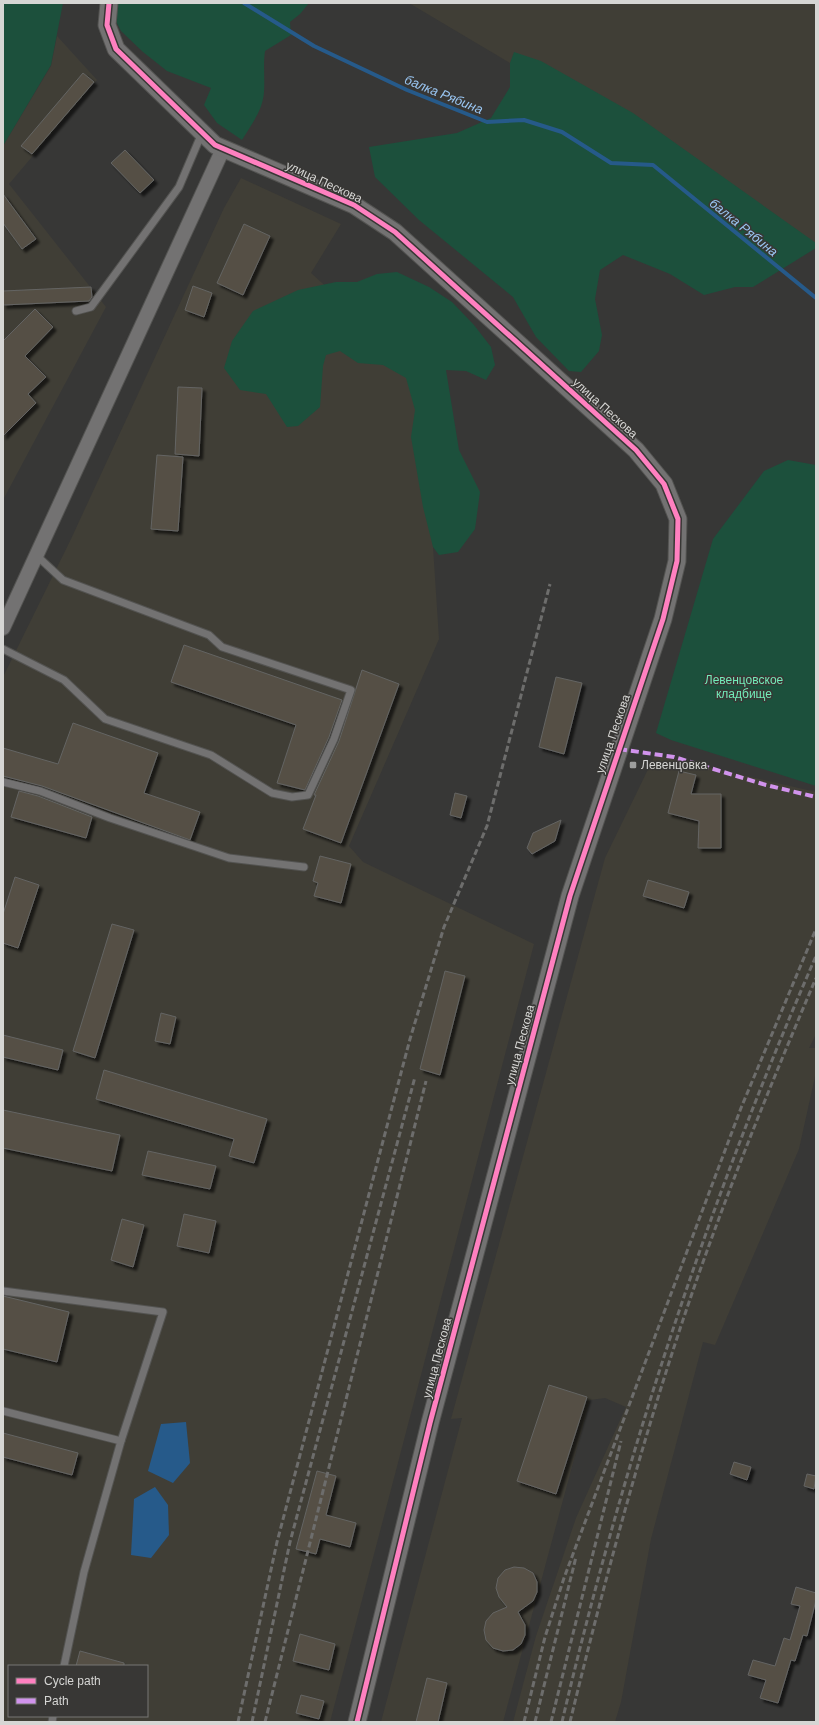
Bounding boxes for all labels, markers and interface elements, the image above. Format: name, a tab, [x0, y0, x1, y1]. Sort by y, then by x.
water label: балка Рябина	[402, 72, 485, 117]
street label: улица Пескова	[284, 158, 365, 206]
water label: балка Рябина	[707, 195, 781, 259]
street label: улица Пескова	[570, 375, 641, 441]
park label: Левенцовское кладбище	[705, 673, 784, 701]
street label: улица Пескова	[593, 692, 633, 775]
place label: Левенцовка	[641, 758, 707, 772]
marker: Левенцовка	[628, 760, 638, 770]
street label: улица Пескова	[503, 1003, 538, 1087]
street label: улица Пескова	[420, 1316, 455, 1400]
legend	[8, 1665, 148, 1717]
text: Cycle path	[44, 1674, 101, 1688]
text: Path	[44, 1694, 69, 1708]

